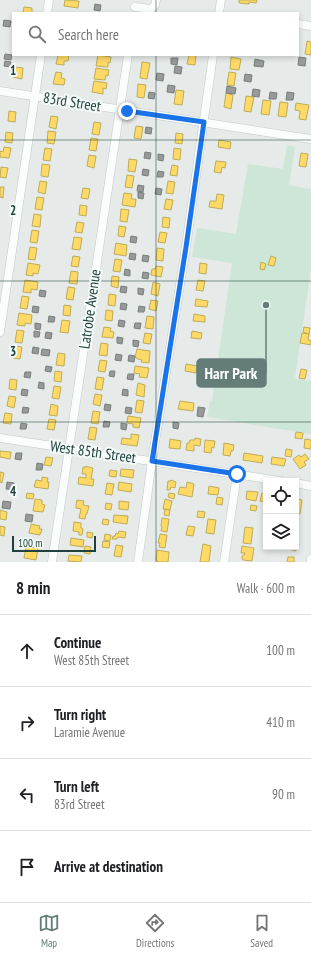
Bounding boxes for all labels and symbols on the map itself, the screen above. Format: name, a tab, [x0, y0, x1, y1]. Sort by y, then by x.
text: 1	[10, 62, 16, 79]
street label: 83rd Street	[42, 88, 102, 115]
route end	[118, 102, 136, 120]
text: 2	[10, 202, 16, 219]
street label: Latrobe Avenue	[75, 268, 104, 350]
text: 3	[10, 343, 16, 360]
callout: Harr Park	[197, 359, 266, 387]
text: Harr Park	[205, 363, 258, 383]
street label: West 85th Street	[49, 436, 137, 467]
route start	[228, 465, 246, 483]
text: 4	[10, 483, 17, 500]
scale bar	[12, 534, 96, 553]

